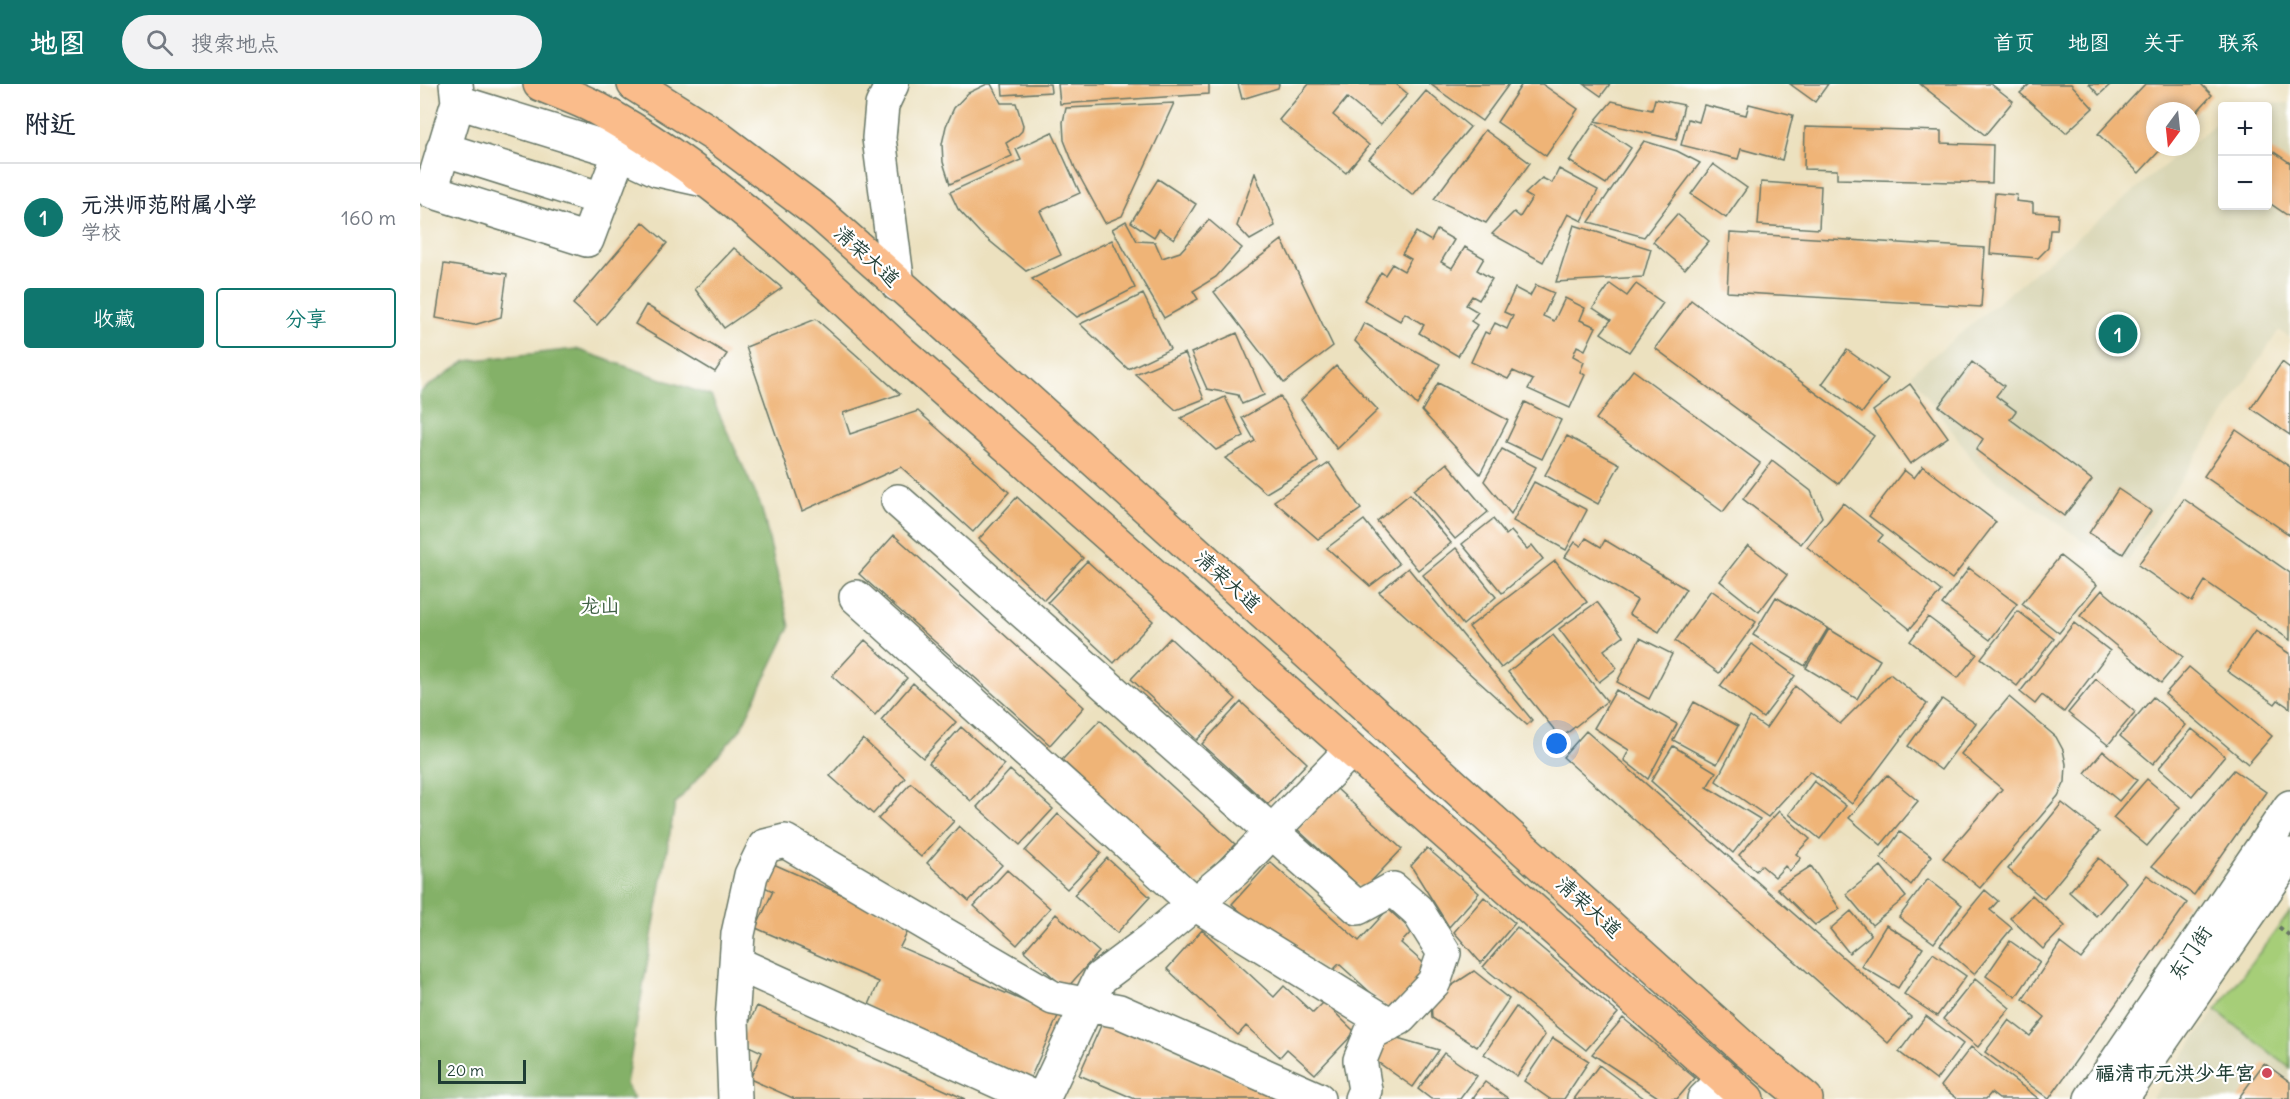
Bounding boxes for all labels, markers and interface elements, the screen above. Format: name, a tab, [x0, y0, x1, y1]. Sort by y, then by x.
search box	[122, 15, 542, 69]
text: 地图	[30, 25, 86, 61]
icon: search	[143, 26, 176, 59]
text: 搜索地点	[191, 29, 279, 57]
text: 首页	[1993, 29, 2035, 56]
text: 地图	[2068, 29, 2110, 56]
text: 关于	[2143, 29, 2185, 56]
text: 联系	[2218, 29, 2260, 56]
north arrow	[2146, 102, 2200, 156]
map controls	[2218, 102, 2272, 210]
button: +	[2218, 102, 2272, 156]
text: 附近	[24, 107, 76, 140]
button: −	[2218, 156, 2272, 210]
text: 元洪师范附属小学	[81, 190, 257, 218]
text: 1	[40, 205, 47, 230]
text: 160 m	[341, 205, 396, 230]
text: 学校	[81, 219, 121, 244]
street label: 清荣大道	[829, 220, 905, 292]
button: 收藏	[24, 288, 204, 348]
button: 分享	[216, 288, 396, 348]
pin: 1	[2098, 312, 2138, 356]
street label: 清荣大道	[1190, 545, 1266, 617]
park label: 龙山	[580, 593, 620, 618]
your location	[1542, 729, 1571, 758]
street label: 清荣大道	[1551, 871, 1627, 943]
street label: 东门街	[2162, 921, 2217, 985]
scale bar	[438, 1057, 526, 1084]
text: 20 m	[447, 1060, 484, 1080]
place label: 福清市元洪少年宫	[2095, 1060, 2255, 1085]
marker: 福清市元洪少年宫	[2260, 1066, 2274, 1080]

